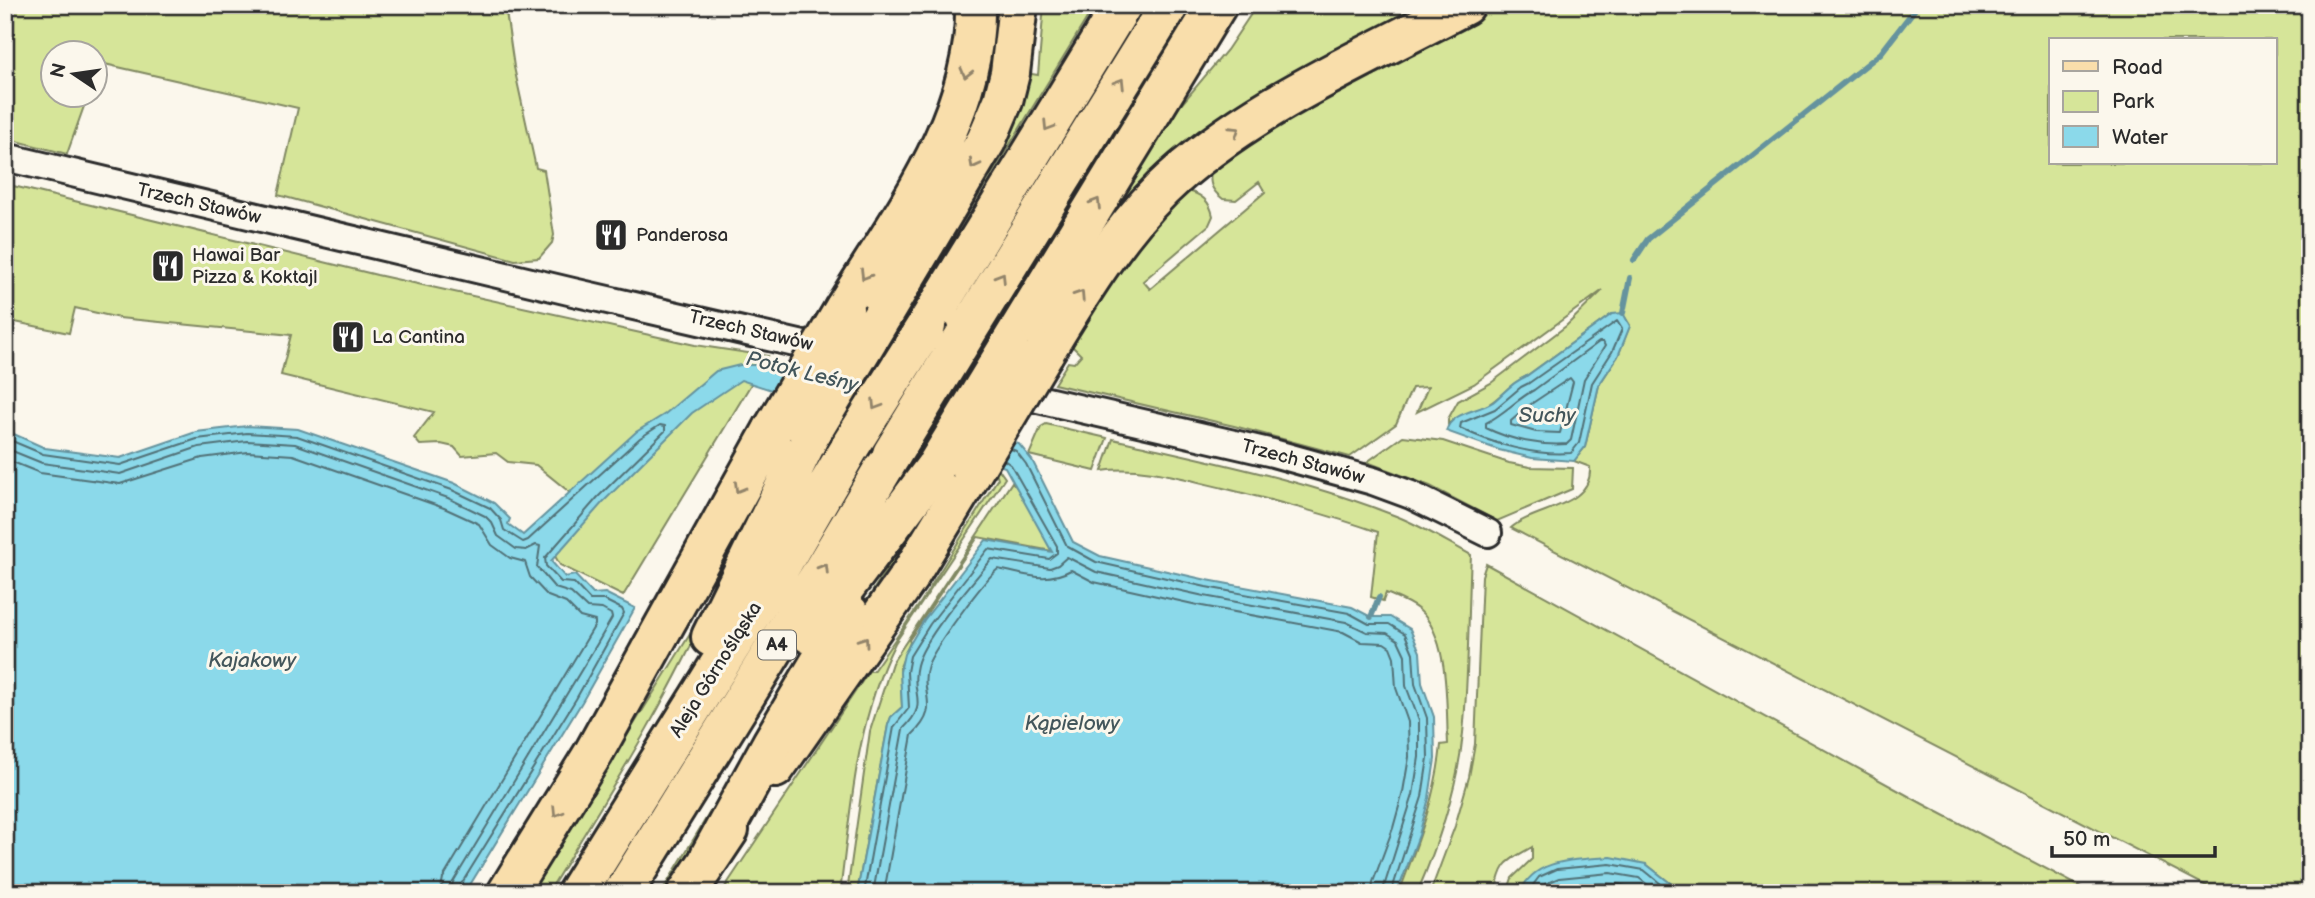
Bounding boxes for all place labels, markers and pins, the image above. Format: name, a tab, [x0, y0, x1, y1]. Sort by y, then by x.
restaurant icon: Panderosa	[592, 216, 630, 254]
place label: Panderosa	[636, 224, 728, 247]
place label: Hawai Bar Pizza & Koktajl	[192, 244, 317, 289]
restaurant icon: Hawai Bar Pizza & Koktajl	[149, 247, 187, 285]
restaurant icon: La Cantina	[329, 318, 367, 356]
place label: La Cantina	[372, 326, 465, 349]

